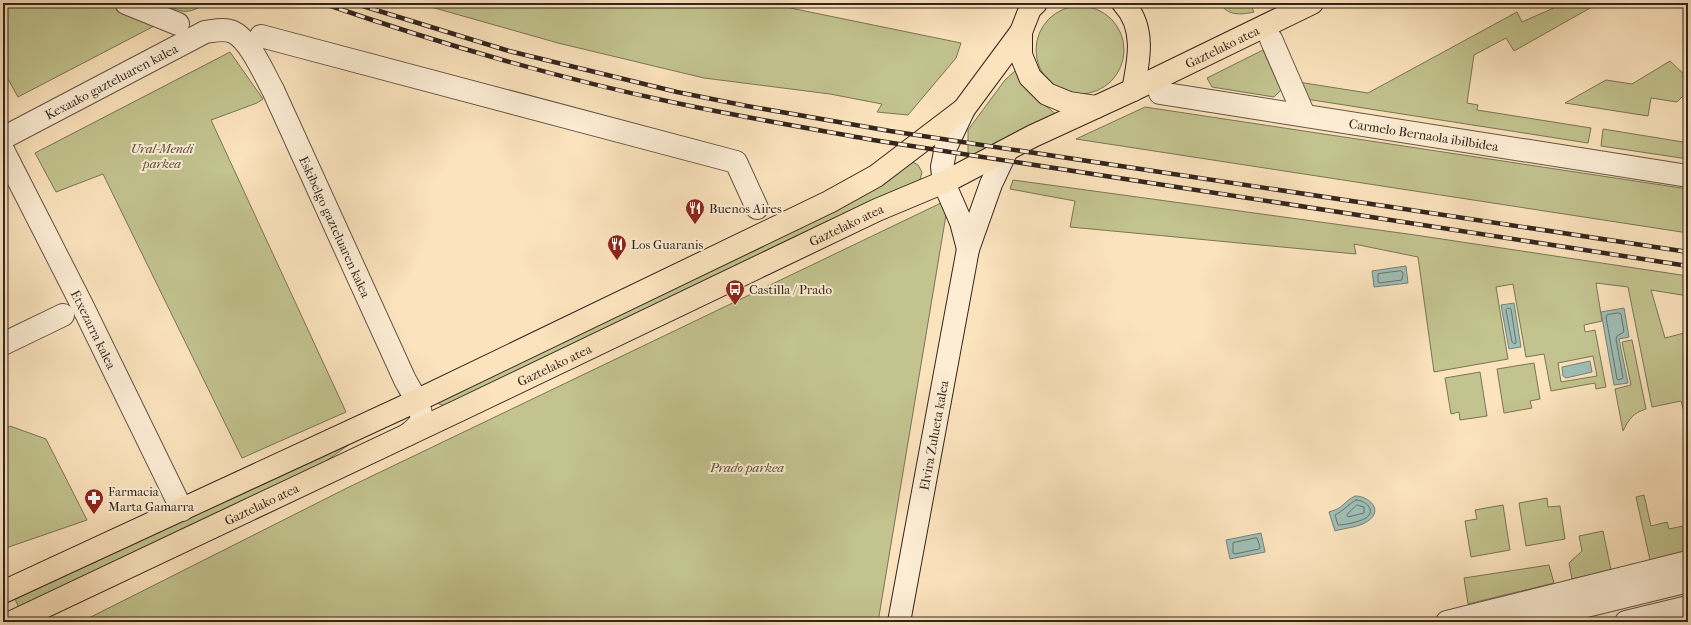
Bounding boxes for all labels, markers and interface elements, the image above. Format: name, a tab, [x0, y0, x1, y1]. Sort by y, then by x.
street label: Gaztelako atea	[1183, 22, 1263, 72]
street label: Kexaako gazteluaren kalea	[42, 40, 181, 123]
street label: Carmelo Bernaola ibilbidea	[1348, 116, 1500, 154]
park label: Ural-Mendi parkea	[131, 141, 195, 171]
street label: Eskibelgo gazteluaren kalea	[296, 154, 374, 301]
restaurant icon: Buenos Aires	[684, 197, 706, 225]
place label: Buenos Aires	[709, 201, 782, 216]
street label: Gaztelako atea	[807, 201, 887, 249]
restaurant icon: Los Guaranis	[606, 233, 628, 261]
place label: Los Guaranis	[631, 237, 704, 252]
bus stop icon: Castilla / Prado	[724, 278, 746, 306]
place label: Castilla / Prado	[749, 282, 832, 297]
street label: Etxezarra kalea	[68, 288, 119, 372]
street label: Gaztelako atea	[515, 341, 595, 389]
street label: Elvira Zulueta kalea	[917, 378, 952, 491]
park label: Prado parkea	[709, 460, 784, 475]
street label: Gaztelako atea	[222, 480, 302, 528]
place label: Farmacia Marta Gamarra	[108, 484, 195, 514]
pharmacy icon: Farmacia Marta Gamarra	[83, 487, 105, 515]

